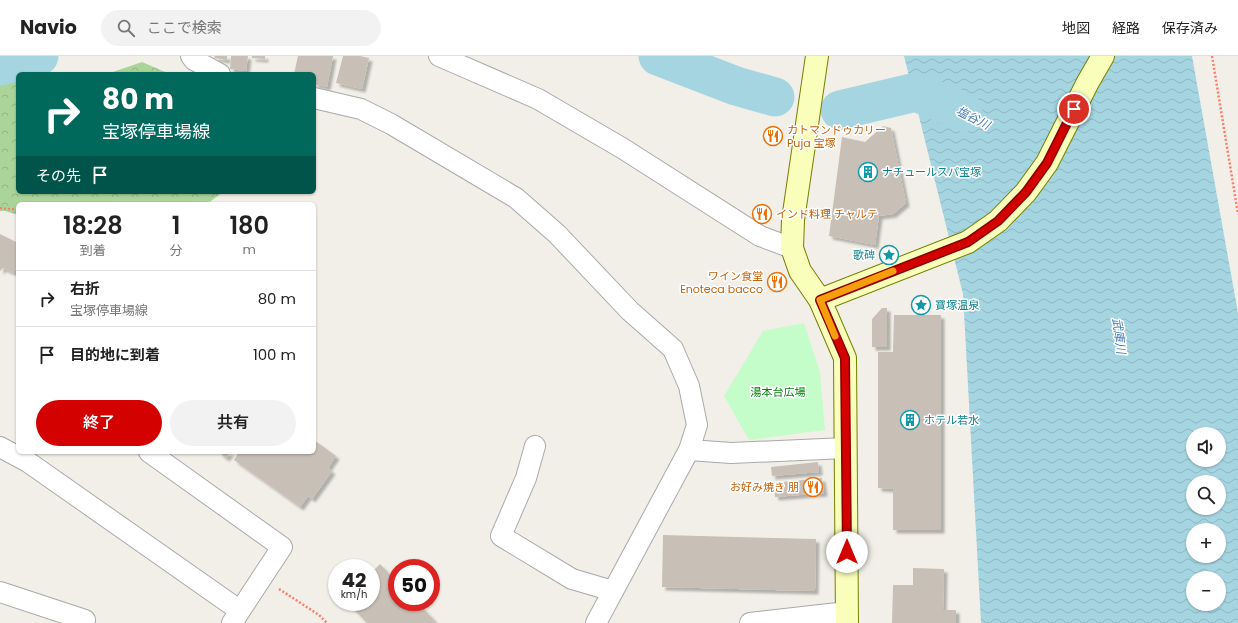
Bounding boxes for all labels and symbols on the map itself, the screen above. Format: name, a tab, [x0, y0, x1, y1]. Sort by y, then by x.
pin	[1057, 92, 1091, 126]
water label: 塩谷川	[953, 102, 995, 134]
place label: カトマンドゥカリー Puja 宝塚	[787, 122, 886, 151]
restaurant icon: カトマンドゥカリー Puja 宝塚	[762, 125, 784, 147]
building icon: ナチュールスパ宝塚	[857, 161, 879, 183]
place label: ナチュールスパ宝塚	[882, 164, 981, 180]
restaurant icon: インド料理 チャルテ	[751, 203, 773, 225]
place label: インド料理 チャルテ	[776, 206, 878, 222]
place icon: 歌碑	[878, 244, 900, 266]
place label: 歌碑	[853, 247, 875, 263]
place label: ワイン食堂 Enoteca bacco	[680, 268, 763, 297]
restaurant icon: ワイン食堂 Enoteca bacco	[766, 271, 788, 293]
place icon: 寶塚温泉	[910, 294, 932, 316]
place label: 寶塚温泉	[935, 297, 980, 313]
water label: 武庫川	[1109, 317, 1131, 357]
park label: 湯本台広場	[751, 384, 806, 400]
building icon: ホテル若水	[899, 409, 921, 431]
place label: ホテル若水	[924, 412, 979, 428]
restaurant icon: お好み焼き 朋	[802, 476, 824, 498]
place label: お好み焼き 朋	[730, 479, 799, 495]
position arrow	[826, 531, 868, 573]
speed limit sign: 50	[388, 559, 440, 611]

